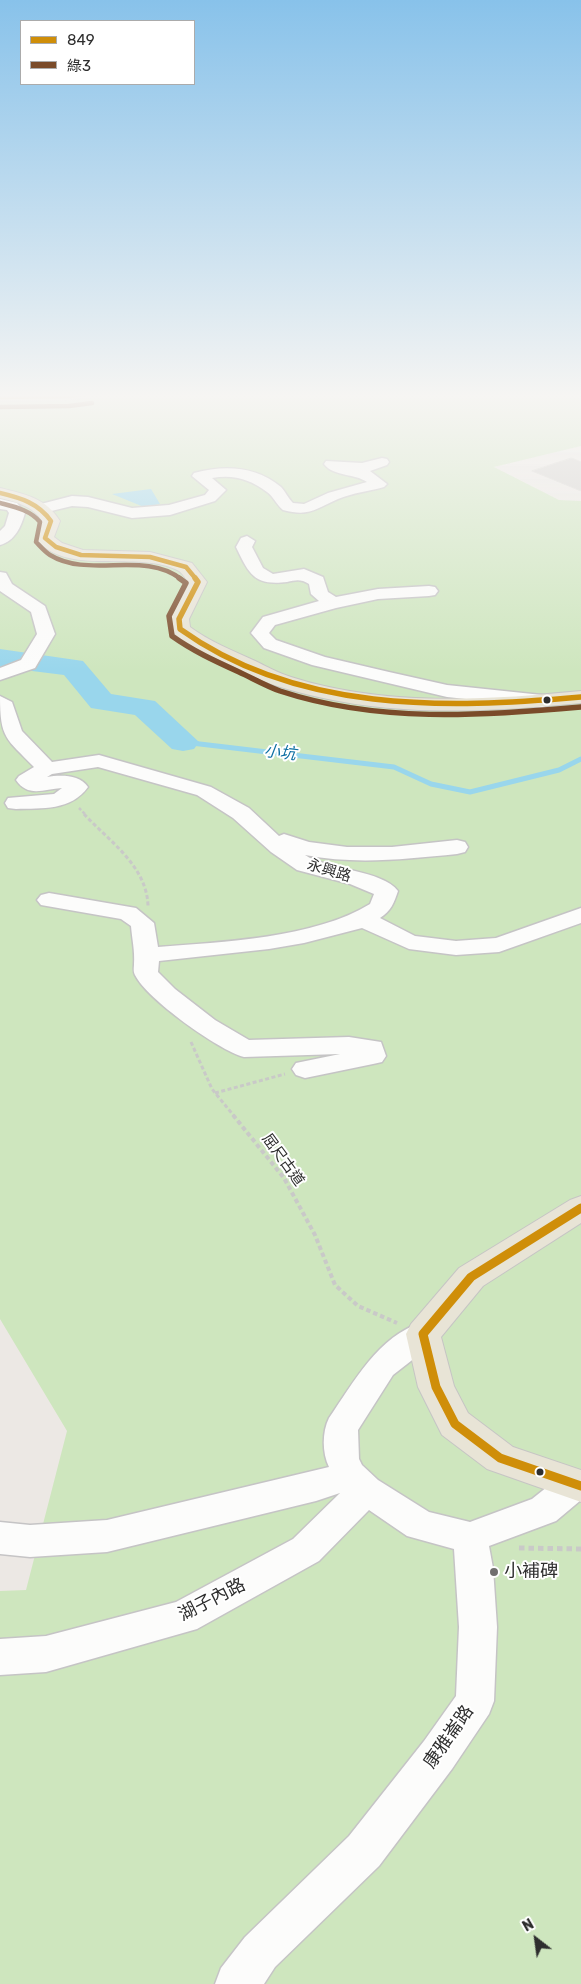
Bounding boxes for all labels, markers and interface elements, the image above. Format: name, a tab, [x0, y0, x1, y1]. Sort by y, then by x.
legend	[20, 20, 195, 85]
text: 849	[67, 31, 95, 49]
text: 綠3	[67, 57, 91, 75]
unlabelled marker	[542, 695, 552, 705]
water label: 小坑	[263, 742, 297, 764]
street label: 永興路	[305, 856, 353, 886]
street label: 屈尺古道	[258, 1130, 308, 1190]
unlabelled marker	[535, 1467, 545, 1477]
place label: 小補碑	[504, 1561, 558, 1583]
marker: 小補碑	[488, 1566, 500, 1578]
street label: 湖子內路	[175, 1574, 249, 1626]
street label: 康雅崙路	[420, 1701, 478, 1773]
north arrow	[511, 1914, 561, 1964]
text: N	[520, 1916, 537, 1935]

